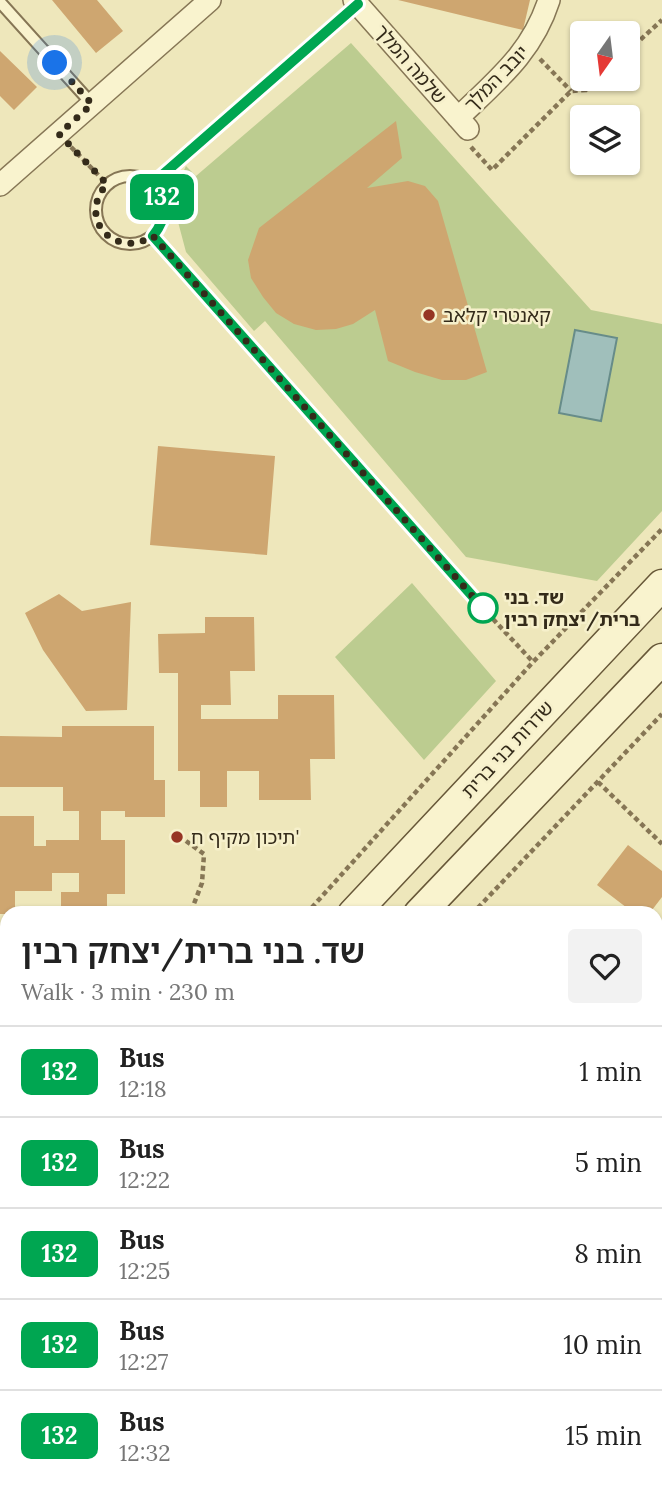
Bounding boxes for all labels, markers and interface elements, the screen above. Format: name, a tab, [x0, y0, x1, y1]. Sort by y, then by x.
street label: שלמה המלך	[370, 19, 452, 109]
north arrow	[570, 21, 640, 91]
map controls	[570, 21, 640, 175]
street label: יובב המלך	[459, 40, 533, 116]
your location	[37, 45, 72, 80]
button: layers	[570, 105, 640, 175]
line badge: 132	[122, 174, 202, 220]
text: 132	[144, 181, 180, 212]
place label: קאנטרי קלאב	[443, 303, 551, 327]
marker: קאנטרי קלאב	[421, 307, 437, 323]
place label: שד. בני ברית/יצחק רבין	[504, 585, 640, 632]
marker: שד. בני ברית/יצחק רבין	[468, 593, 498, 623]
street label: שדרות בני ברית	[456, 695, 558, 803]
place label: תיכון מקיף ח'	[191, 825, 299, 849]
marker: תיכון מקיף ח'	[169, 829, 185, 845]
button: heart	[568, 929, 642, 1003]
text: שד. בני ברית/יצחק רבין	[21, 930, 365, 972]
text: Walk · 3 min · 230 m	[21, 977, 235, 1006]
text: Bus	[119, 1041, 165, 1074]
text: 1 min	[579, 1055, 642, 1088]
text: 132	[42, 1056, 77, 1087]
text: 12:18	[119, 1074, 167, 1103]
text: Bus	[119, 1132, 165, 1165]
text: 5 min	[575, 1146, 642, 1179]
text: 132	[42, 1147, 77, 1178]
text: 12:22	[119, 1165, 170, 1194]
text: Bus	[119, 1223, 165, 1256]
text: 8 min	[574, 1237, 642, 1270]
text: 132	[42, 1238, 77, 1269]
text: 12:25	[119, 1256, 170, 1285]
text: Bus	[119, 1314, 165, 1347]
text: 10 min	[563, 1328, 642, 1361]
text: 132	[42, 1329, 77, 1360]
text: 12:27	[119, 1347, 168, 1376]
text: Bus	[119, 1405, 165, 1438]
text: 15 min	[565, 1419, 642, 1452]
text: 132	[42, 1420, 77, 1451]
text: 12:32	[119, 1438, 171, 1467]

